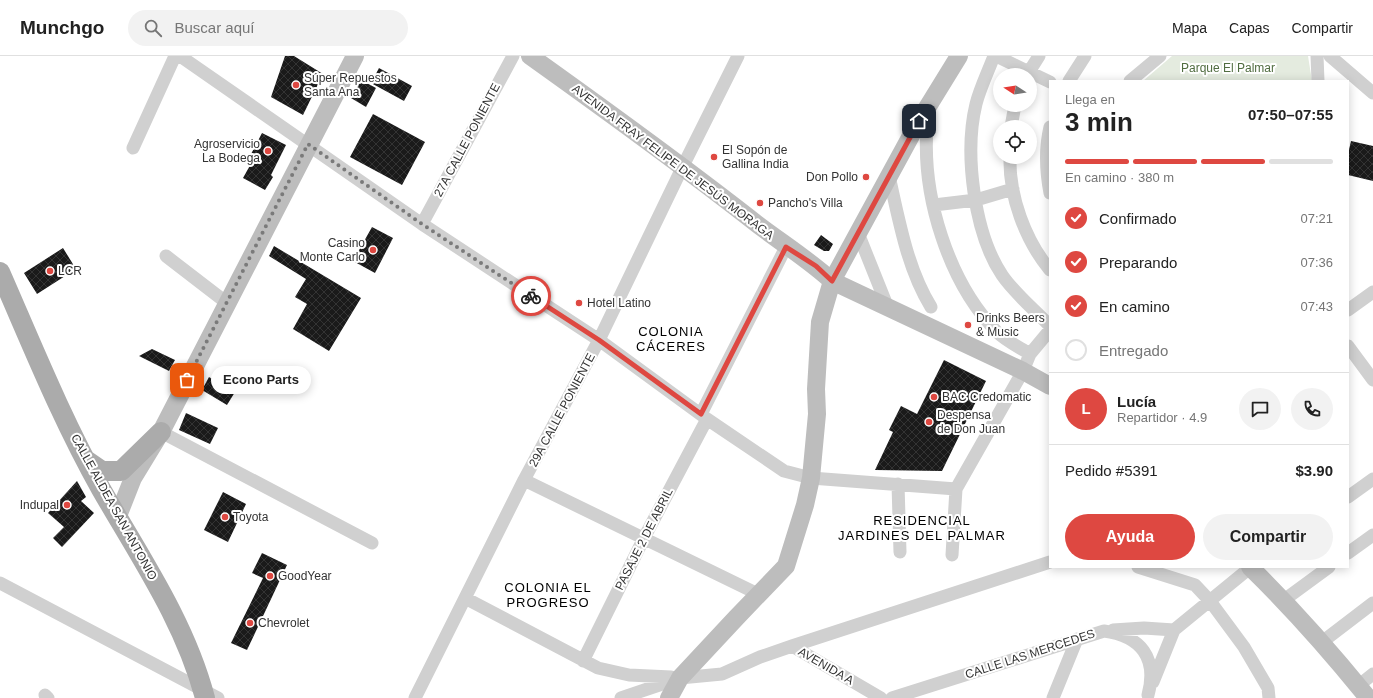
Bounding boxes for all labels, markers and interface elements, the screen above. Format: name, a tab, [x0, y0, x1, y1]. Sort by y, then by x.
search box	[128, 10, 408, 46]
text: Munchgo	[20, 17, 104, 38]
icon: search	[142, 17, 164, 39]
text: Buscar aquí	[174, 19, 254, 36]
text: Mapa	[1172, 20, 1207, 36]
text: Capas	[1229, 20, 1270, 36]
text: Compartir	[1292, 20, 1353, 36]
park label: Parque El Palmar	[1181, 61, 1275, 75]
north arrow	[993, 68, 1037, 112]
map controls	[993, 68, 1037, 164]
place label: Súper Repuestos Santa Ana	[304, 71, 397, 99]
marker: Súper Repuestos Santa Ana	[291, 80, 301, 90]
street label: 27A CALLE PONIENTE	[431, 81, 503, 199]
street label: AVENIDA FRAY FELIPE DE JESÚS MORAGA	[569, 81, 777, 242]
text: Llega en	[1065, 92, 1115, 107]
pin	[902, 104, 936, 138]
text: 07:50–07:55	[1248, 106, 1333, 123]
text: 3 min	[1065, 107, 1133, 137]
icon: home	[908, 110, 930, 132]
button: locate	[993, 120, 1037, 164]
place label: Agroservicio La Bodega	[194, 137, 260, 165]
place label: El Sopón de Gallina India	[722, 143, 789, 171]
marker: Agroservicio La Bodega	[263, 146, 273, 156]
marker: El Sopón de Gallina India	[709, 152, 719, 162]
place label: Don Pollo	[806, 170, 858, 184]
text: En camino · 380 m	[1065, 170, 1174, 185]
marker: Don Pollo	[861, 172, 871, 182]
place label: Pancho's Villa	[768, 196, 843, 210]
marker: Pancho's Villa	[755, 198, 765, 208]
icon: check	[1065, 207, 1087, 229]
text: Confirmado	[1099, 210, 1177, 227]
text: 07:21	[1300, 211, 1333, 226]
place label: Casino Monte Carlo	[300, 236, 365, 264]
marker: Casino Monte Carlo	[368, 245, 378, 255]
icon: check	[1065, 251, 1087, 273]
text: Preparando	[1099, 254, 1177, 271]
text: 07:36	[1300, 255, 1333, 270]
place label: LCR	[58, 264, 82, 278]
marker: LCR	[45, 266, 55, 276]
courier	[511, 276, 551, 316]
icon: bike	[520, 285, 542, 307]
icon: check	[1065, 295, 1087, 317]
place label: Hotel Latino	[587, 296, 651, 310]
marker: Hotel Latino	[574, 298, 584, 308]
text: En camino	[1099, 298, 1170, 315]
text: 07:43	[1300, 299, 1333, 314]
place label: Drinks Beers & Music	[976, 311, 1045, 339]
marker: Drinks Beers & Music	[963, 320, 973, 330]
district label: COLONIA CÁCERES	[636, 324, 706, 354]
text: Entregado	[1099, 342, 1168, 359]
street label: 29A CALLE PONIENTE	[526, 351, 598, 469]
pin	[170, 363, 204, 397]
callout: Econo Parts	[211, 366, 311, 394]
icon: bag	[176, 369, 198, 391]
text: Econo Parts	[223, 372, 299, 387]
button: chat	[1239, 388, 1281, 430]
button: phone	[1291, 388, 1333, 430]
place label: BAC Credomatic	[942, 390, 1031, 404]
marker: BAC Credomatic	[929, 392, 939, 402]
text: Lucía	[1117, 393, 1156, 410]
text: L	[1081, 400, 1091, 417]
place label: Despensa de Don Juan	[937, 408, 1005, 436]
text: Repartidor · 4.9	[1117, 410, 1207, 425]
marker: Despensa de Don Juan	[924, 417, 934, 427]
street label: CALLE ALDEA SAN ANTONIO	[68, 432, 160, 582]
text: Pedido #5391	[1065, 462, 1158, 479]
text: $3.90	[1295, 462, 1333, 479]
street label: PASAJE 2 DE ABRIL	[612, 485, 676, 592]
place label: Indupal	[20, 498, 59, 512]
marker: Indupal	[62, 500, 72, 510]
place label: Toyota	[233, 510, 269, 524]
marker: Toyota	[220, 512, 230, 522]
district label: RESIDENCIAL JARDINES DEL PALMAR	[838, 513, 1006, 543]
button: Ayuda	[1065, 514, 1195, 560]
button: Compartir	[1203, 514, 1333, 560]
place label: GoodYear	[278, 569, 332, 583]
marker: GoodYear	[265, 571, 275, 581]
district label: COLONIA EL PROGRESO	[504, 580, 592, 610]
place label: Chevrolet	[258, 616, 310, 630]
marker: Chevrolet	[245, 618, 255, 628]
street label: CALLE LAS MERCEDES	[963, 626, 1097, 682]
street label: AVENIDA A	[796, 644, 856, 688]

